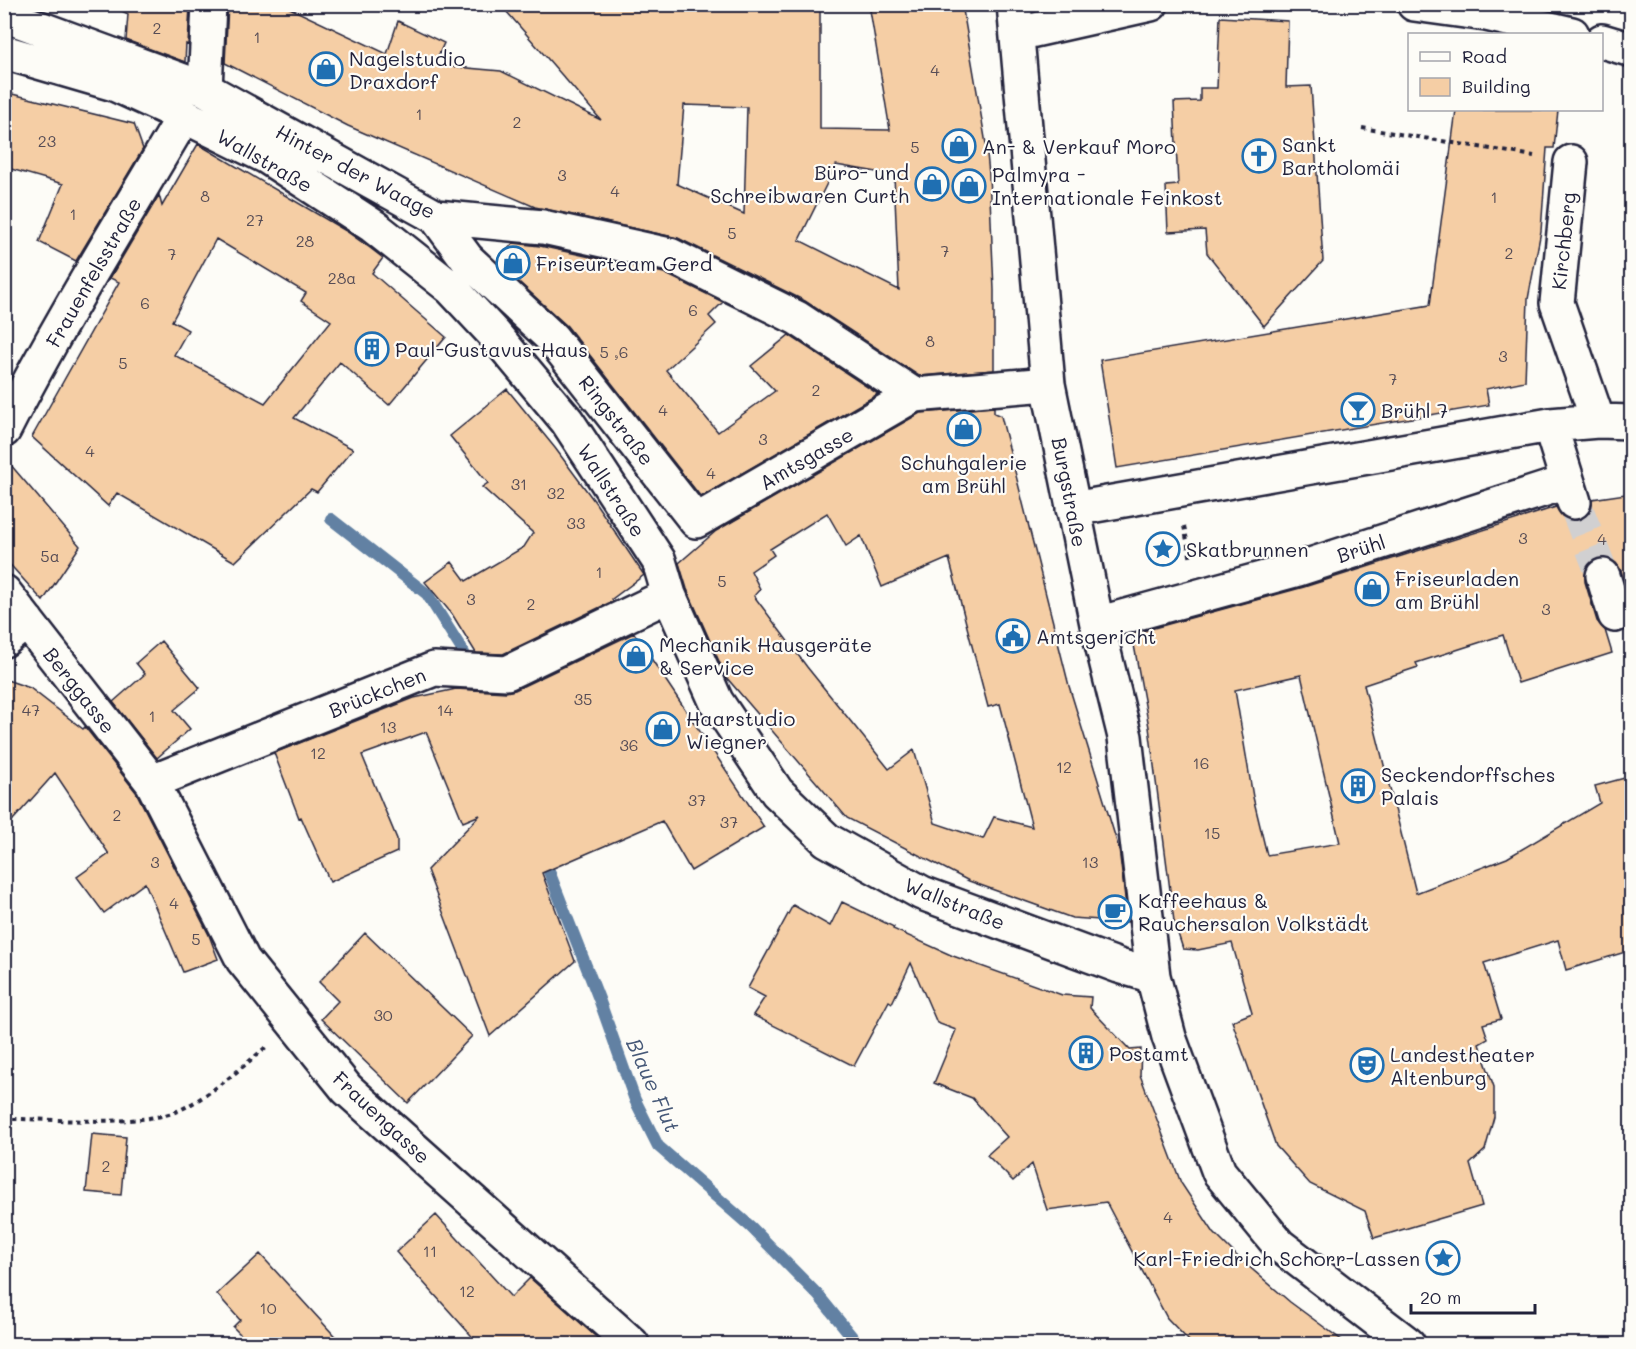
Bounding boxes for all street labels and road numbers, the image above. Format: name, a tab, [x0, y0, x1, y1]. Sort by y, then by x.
street label: Hinter der Waage	[272, 118, 440, 224]
street label: Wallstraße	[213, 122, 317, 198]
street label: Kirchberg	[1545, 191, 1581, 291]
street label: Frauenfelsstraße	[39, 192, 147, 352]
street label: Ringstraße	[574, 370, 660, 470]
street label: Amtsgasse	[754, 421, 858, 495]
street label: Burgstraße	[1047, 435, 1093, 549]
street label: Wallstraße	[572, 438, 652, 542]
street label: Brühl	[1333, 528, 1389, 568]
street label: Berggasse	[38, 642, 122, 738]
street label: Brückchen	[325, 661, 429, 723]
street label: Wallstraße	[901, 871, 1009, 935]
street label: Frauengasse	[328, 1065, 436, 1169]

